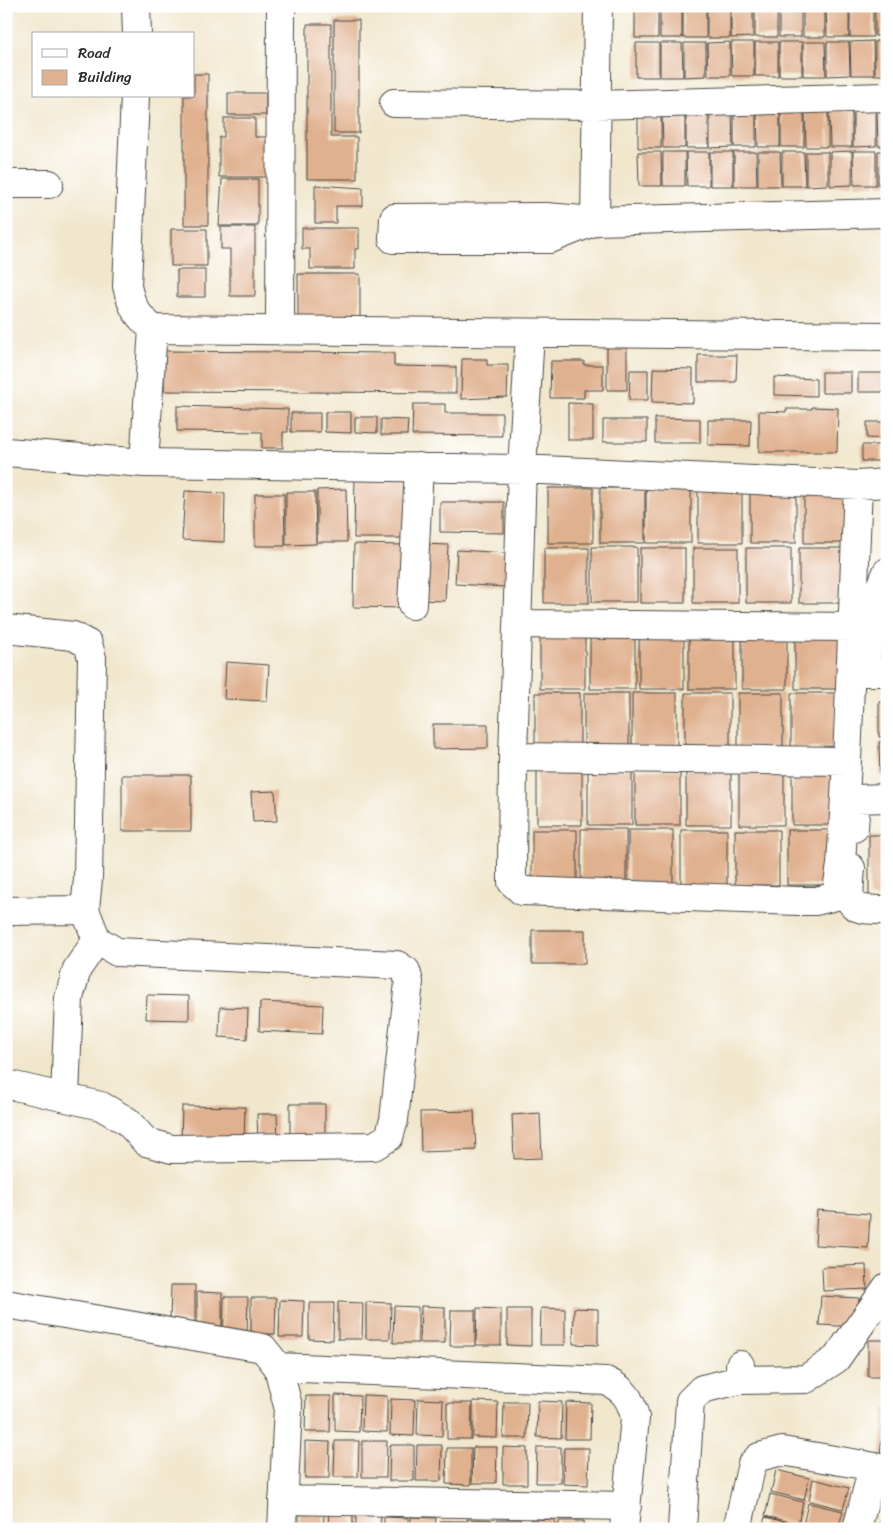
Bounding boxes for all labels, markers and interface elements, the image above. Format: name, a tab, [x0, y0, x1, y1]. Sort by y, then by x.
legend	[32, 32, 195, 98]
text: Road	[78, 40, 111, 66]
text: Building	[78, 64, 132, 90]

